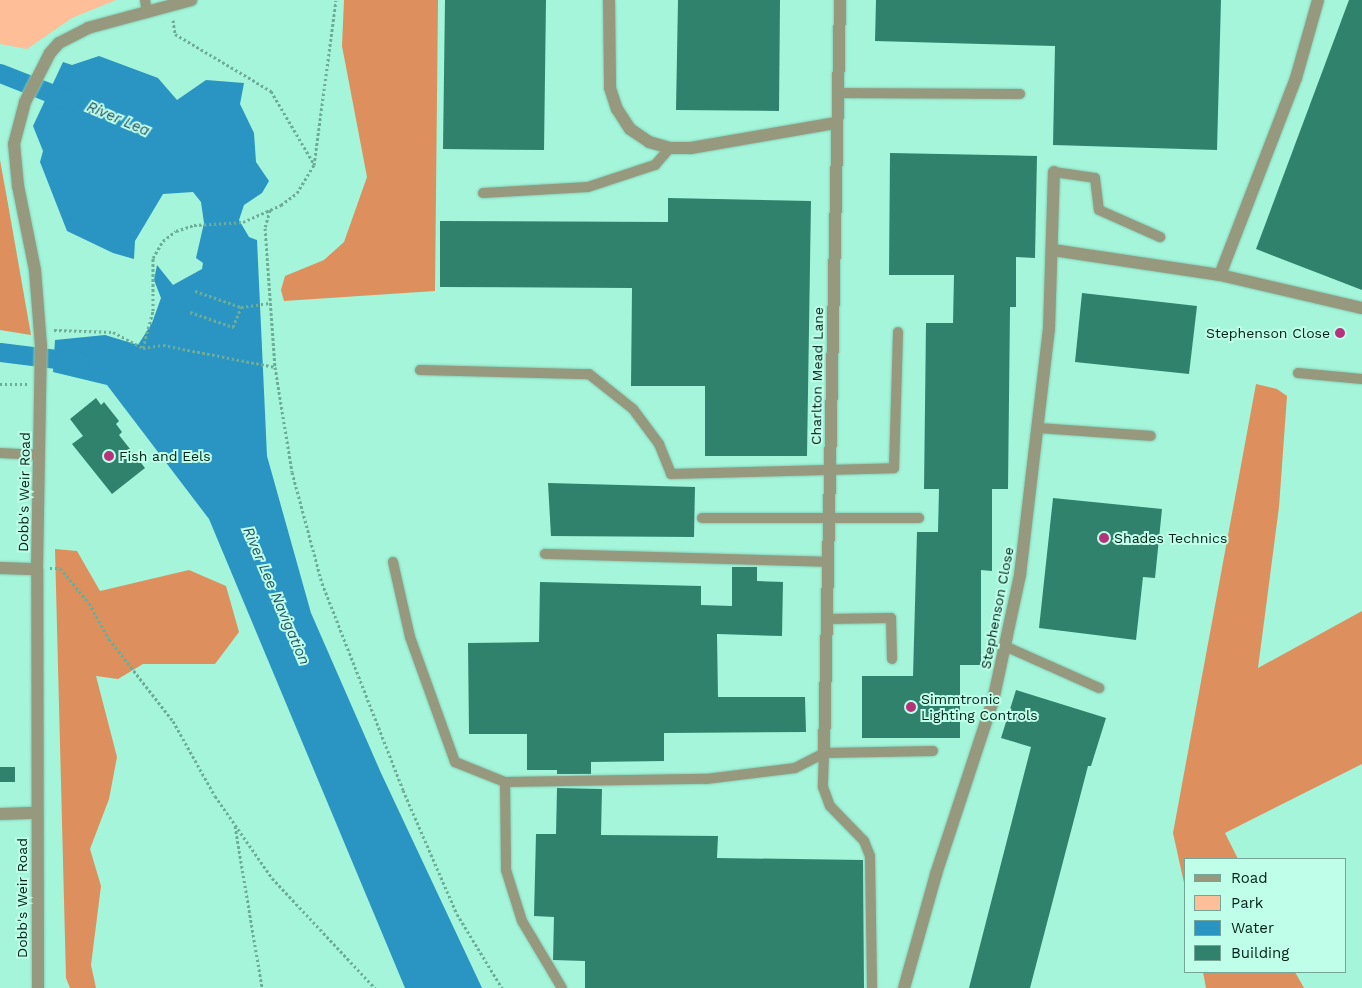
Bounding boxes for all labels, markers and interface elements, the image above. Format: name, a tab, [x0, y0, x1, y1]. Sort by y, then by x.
water label: River Lea	[84, 98, 152, 140]
street label: Charlton Mead Lane	[807, 307, 827, 445]
place label: Stephenson Close	[1206, 325, 1330, 341]
marker: Stephenson Close	[1334, 327, 1346, 339]
street label: Dobb's Weir Road	[15, 432, 33, 552]
place label: Fish and Eels	[119, 448, 211, 464]
marker: Fish and Eels	[103, 450, 115, 462]
water label: River Lee Navigation	[239, 524, 313, 668]
place label: Shades Technics	[1114, 530, 1228, 546]
marker: Shades Technics	[1098, 532, 1110, 544]
street label: Stephenson Close	[977, 546, 1017, 670]
place label: Simmtronic Lighting Controls	[921, 691, 1038, 724]
marker: Simmtronic Lighting Controls	[905, 701, 917, 713]
street label: Dobb's Weir Road	[14, 838, 30, 958]
legend	[1184, 858, 1347, 973]
text: Road	[1231, 869, 1268, 887]
text: Park	[1231, 894, 1263, 912]
text: Water	[1231, 919, 1274, 937]
text: Building	[1231, 944, 1289, 962]

